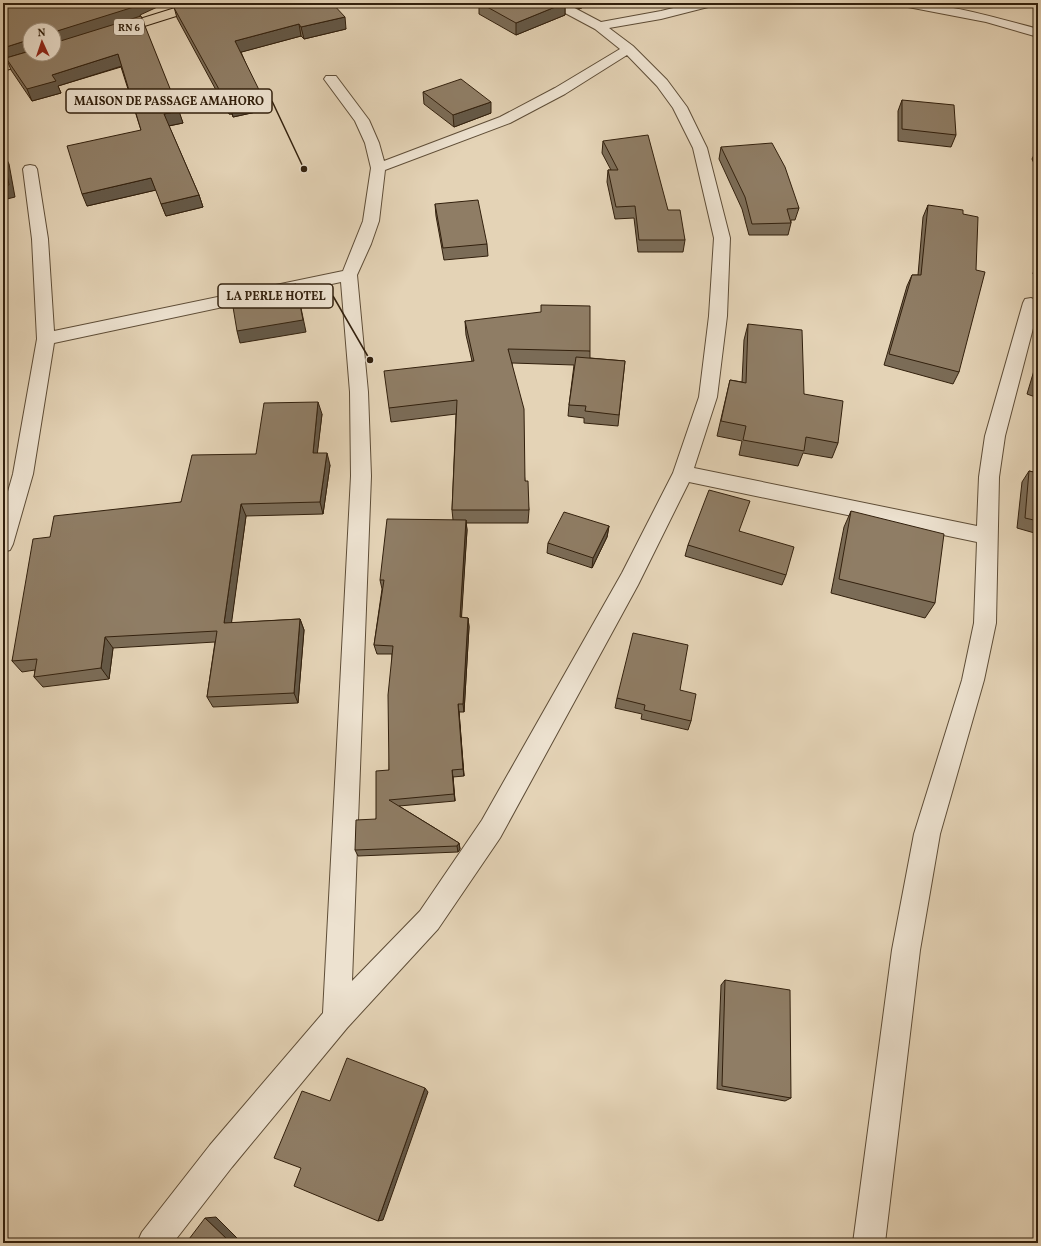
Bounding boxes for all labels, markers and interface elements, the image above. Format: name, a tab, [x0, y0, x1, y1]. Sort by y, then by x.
road number: RN 6	[114, 19, 144, 35]
north arrow	[22, 22, 62, 62]
text: N	[37, 26, 46, 41]
callout: MAISON DE PASSAGE AMAHORO	[66, 89, 272, 113]
text: MAISON DE PASSAGE AMAHORO	[74, 94, 264, 110]
callout: LA PERLE HOTEL	[218, 284, 333, 308]
text: LA PERLE HOTEL	[226, 289, 326, 305]

